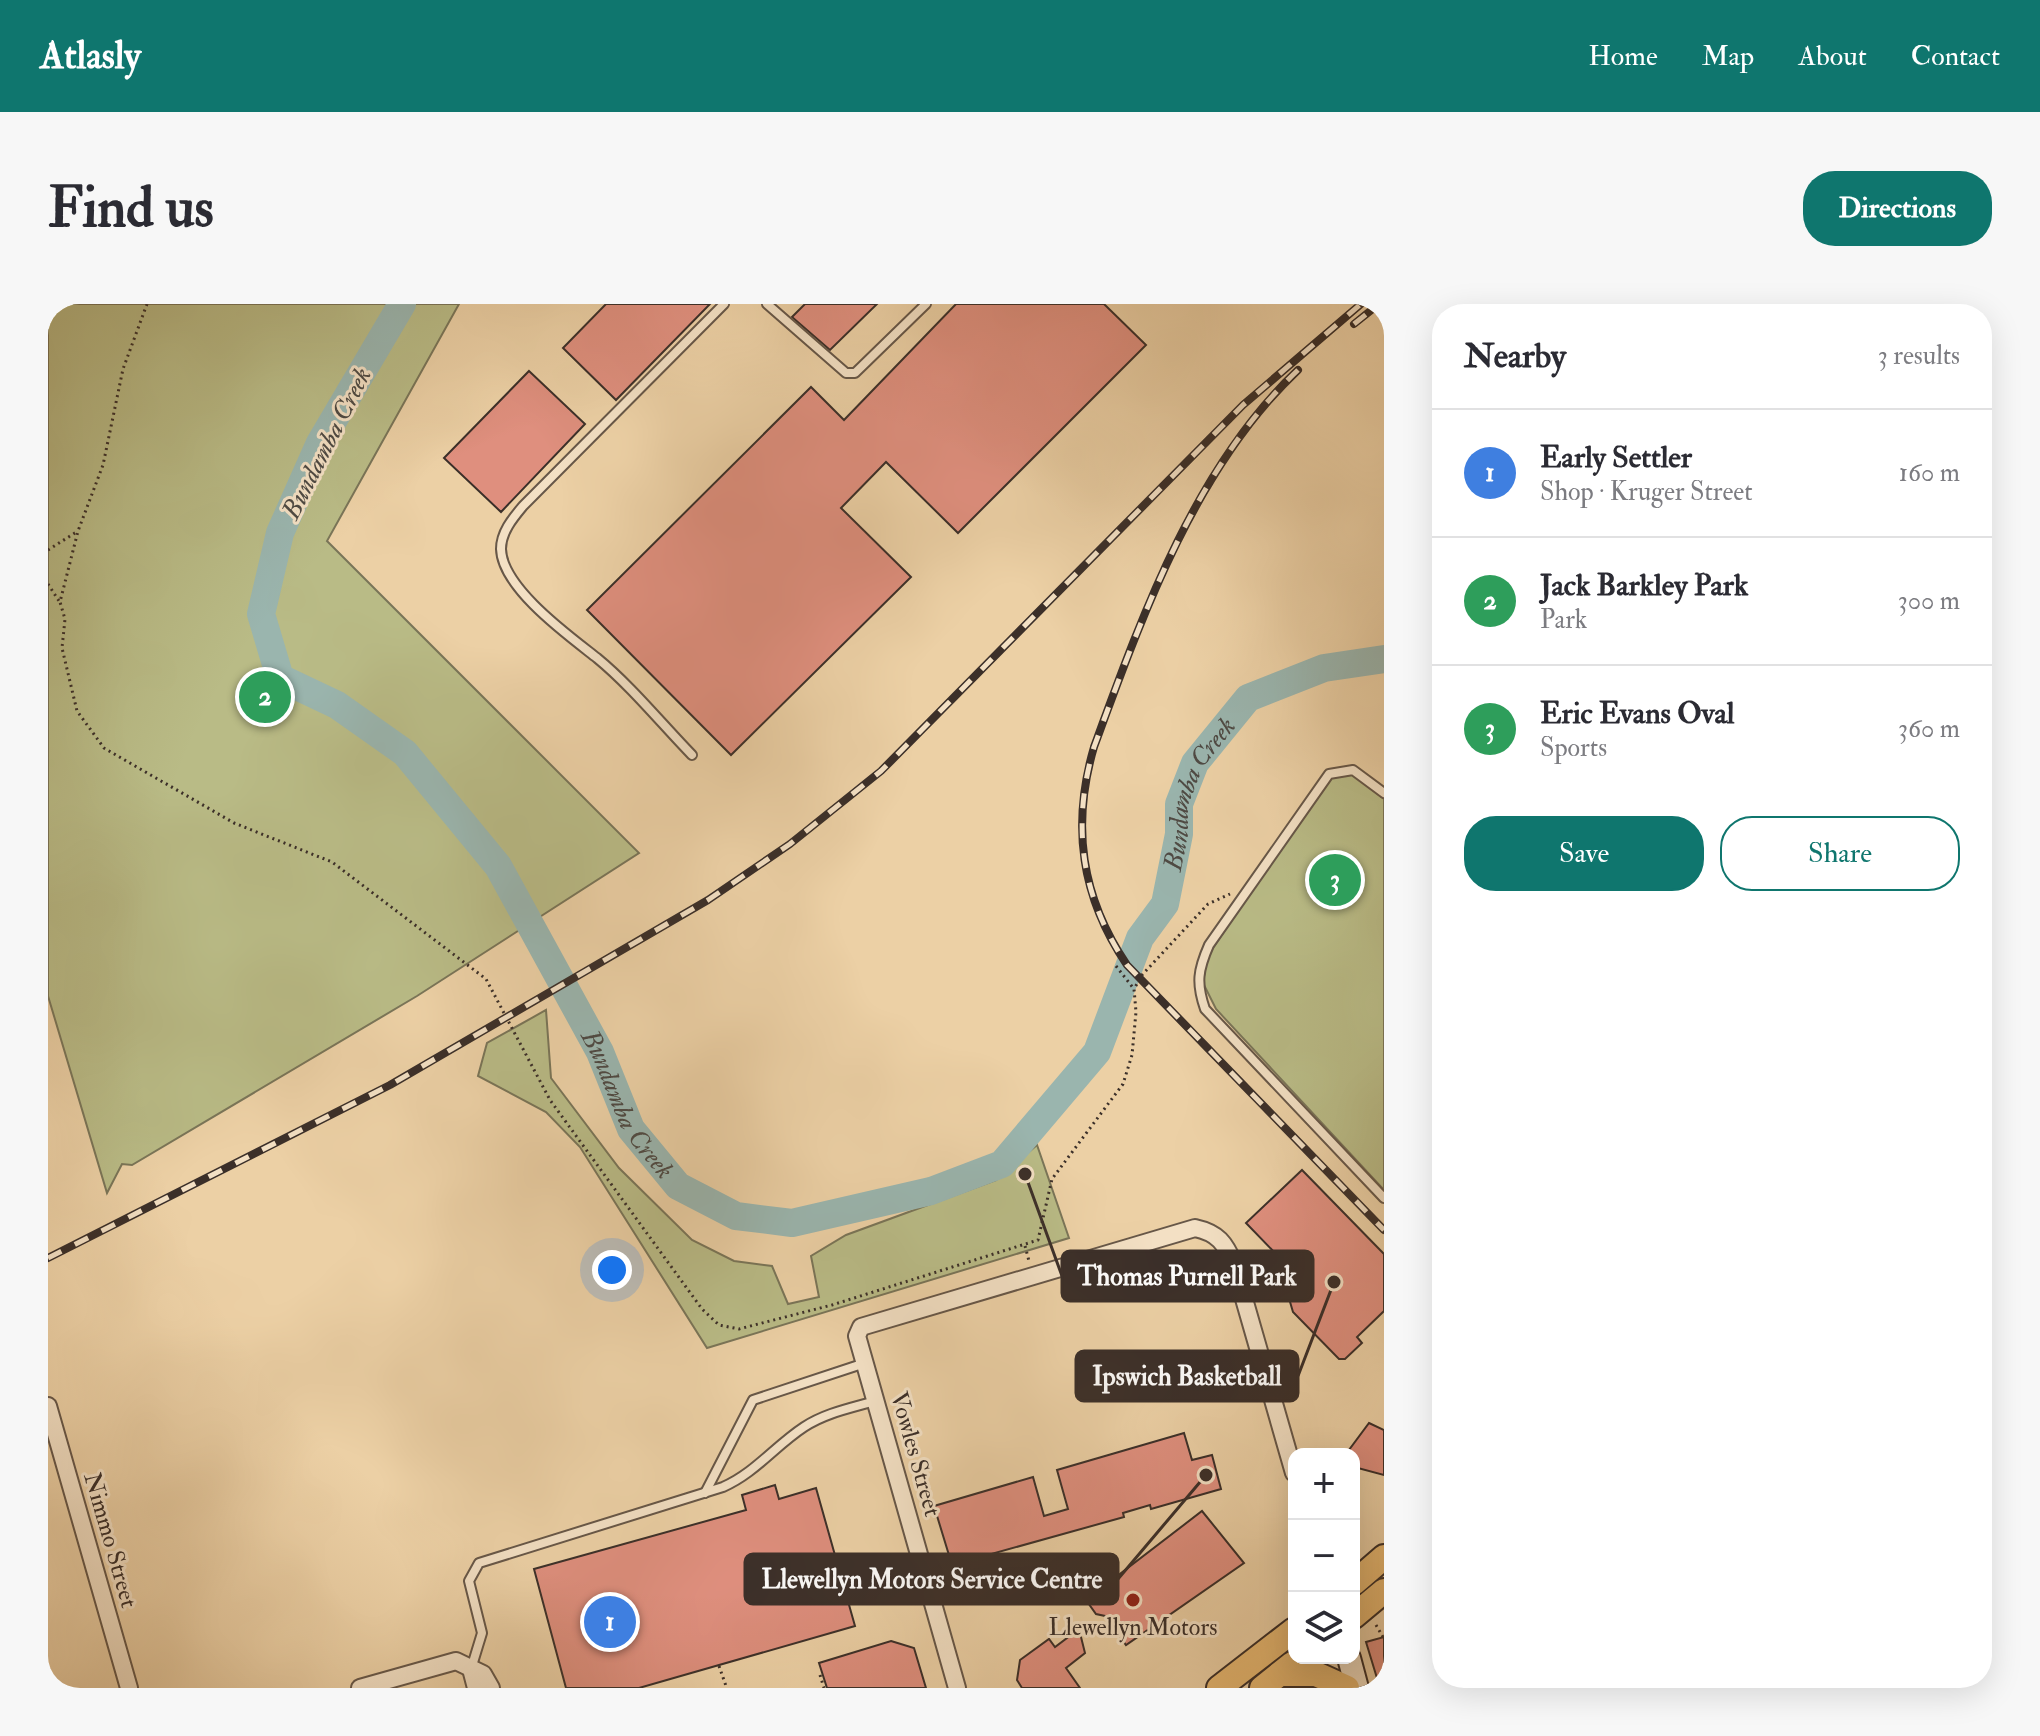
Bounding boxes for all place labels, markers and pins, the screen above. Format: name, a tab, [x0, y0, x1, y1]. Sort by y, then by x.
pin: 2	[239, 667, 291, 727]
pin: 3	[1309, 850, 1361, 910]
callout: Thomas Purnell Park	[1062, 1251, 1313, 1301]
callout: Ipswich Basketball	[1076, 1351, 1298, 1401]
callout: Llewellyn Motors Service Centre	[745, 1554, 1118, 1604]
marker: Llewellyn Motors	[1124, 1591, 1142, 1609]
pin: 1	[584, 1592, 636, 1652]
place label: Llewellyn Motors	[1048, 1612, 1218, 1643]

